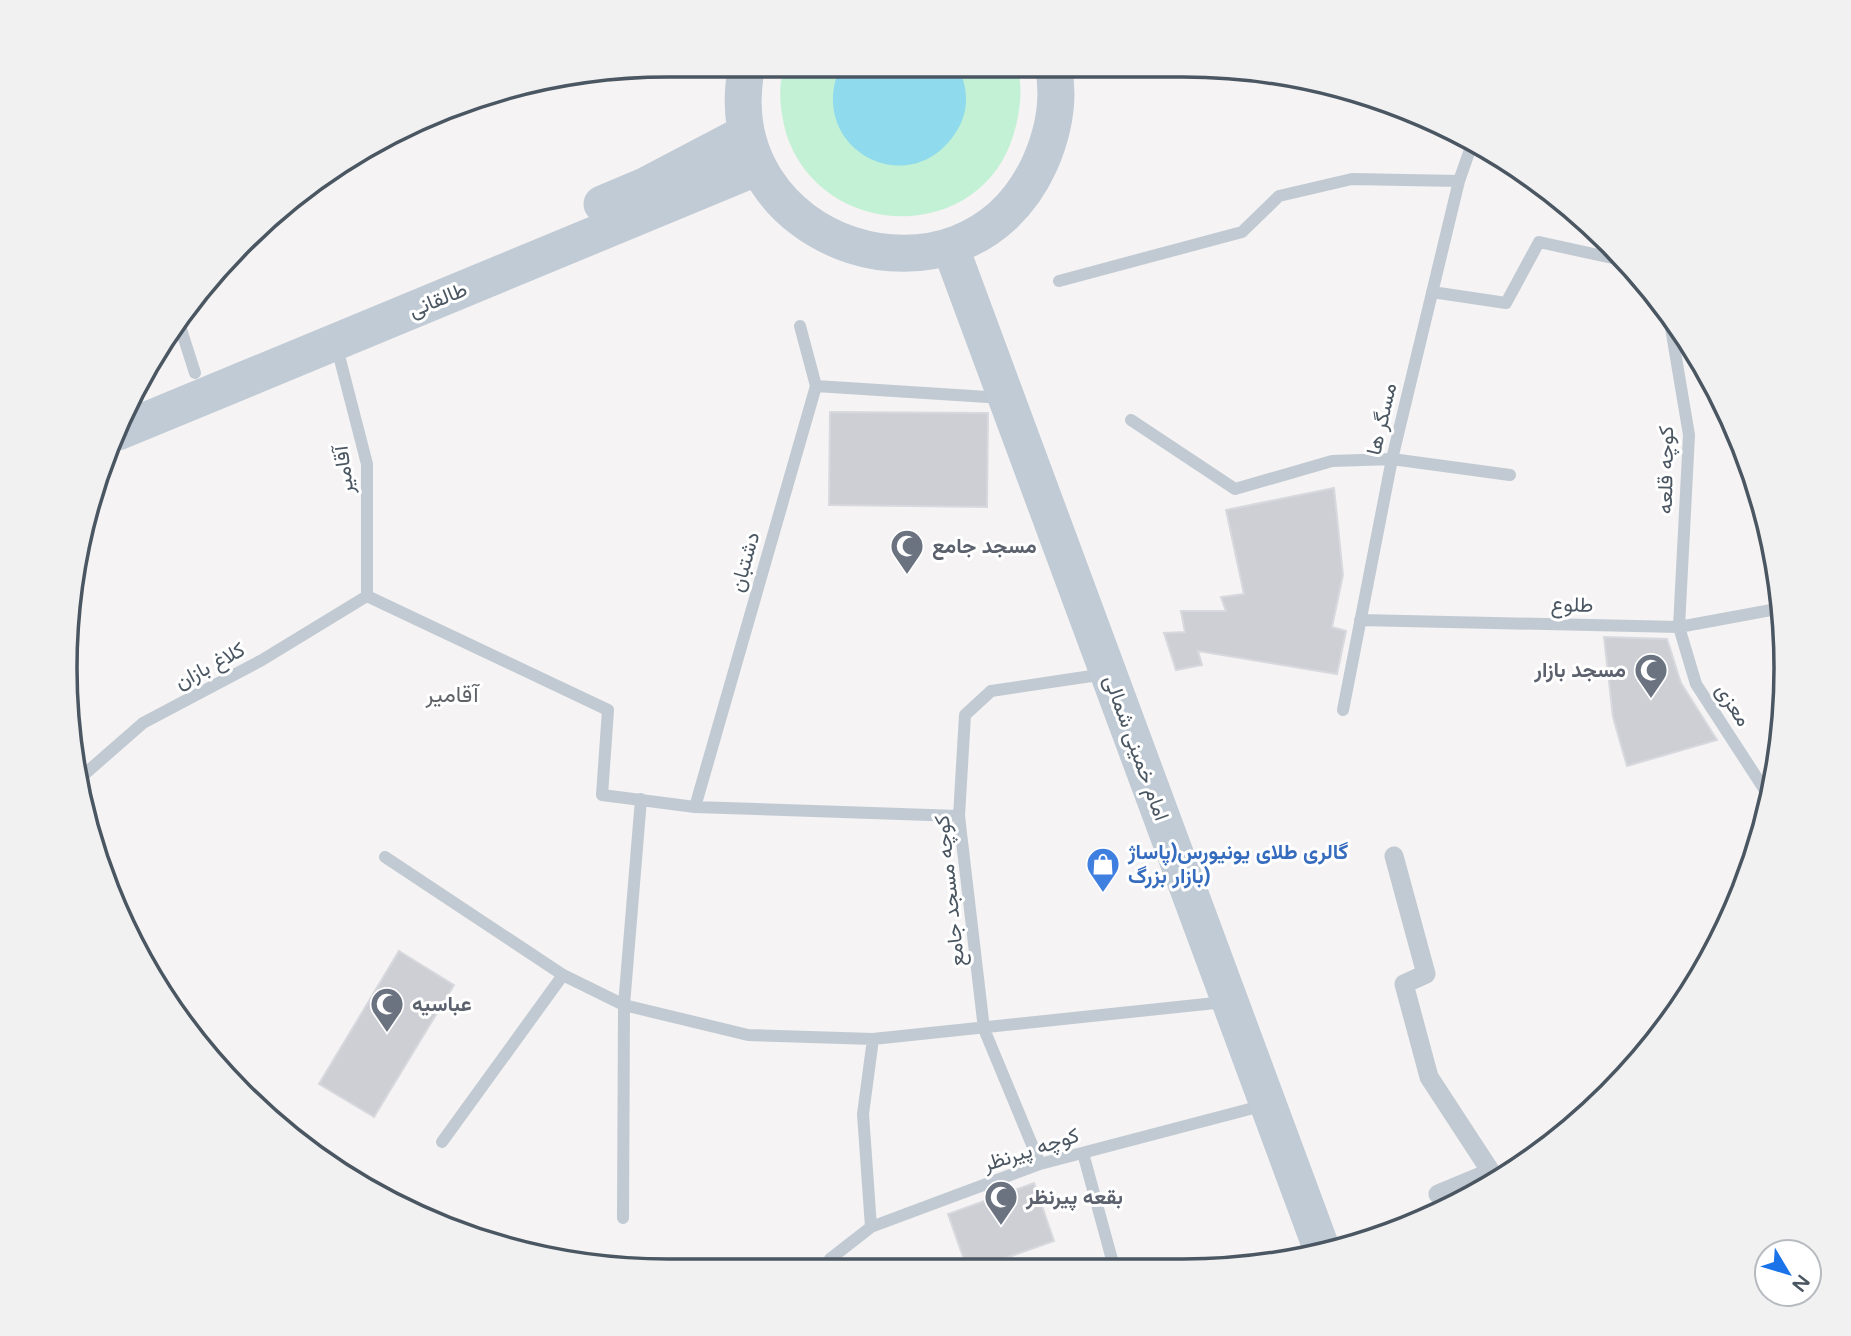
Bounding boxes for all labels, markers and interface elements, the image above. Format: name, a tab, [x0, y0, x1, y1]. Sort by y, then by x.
street label: طالقانی	[405, 277, 471, 323]
street label: مسگر ها	[1362, 380, 1402, 458]
street label: کوچه قلعه	[1653, 426, 1680, 514]
street label: آقامیر	[328, 442, 359, 497]
mosque icon: مسجد جامع	[888, 527, 926, 576]
street label: دشتبان	[725, 529, 765, 595]
place label: مسجد جامع	[932, 534, 1037, 560]
street label: طلوع	[1550, 592, 1594, 619]
street label: کلاغ بازان	[171, 637, 250, 696]
mosque icon: مسجد بازار	[1632, 651, 1670, 700]
place label: مسجد بازار	[1533, 658, 1626, 683]
street label: امام خمینی شمالی	[1097, 672, 1174, 825]
street label: معزی	[1710, 679, 1756, 731]
district label: آقامیر	[425, 681, 480, 709]
street label: کوچه مسجد جامع	[930, 814, 971, 968]
place label: گالری طلای یونیورس(پاساژ بازار بزرگ)	[1127, 840, 1348, 889]
shop icon: گالری طلای یونیورس(پاساژ بازار بزرگ)	[1084, 845, 1122, 894]
mosque icon: عباسیه	[368, 985, 406, 1034]
place label: عباسیه	[412, 992, 472, 1017]
street label: کوچه پیرنظر	[979, 1123, 1083, 1179]
mosque icon: بقعه پیرنظر	[982, 1178, 1020, 1227]
place label: بقعه پیرنظر	[1025, 1185, 1123, 1211]
north arrow	[1753, 1238, 1823, 1308]
text: N	[1787, 1270, 1814, 1296]

